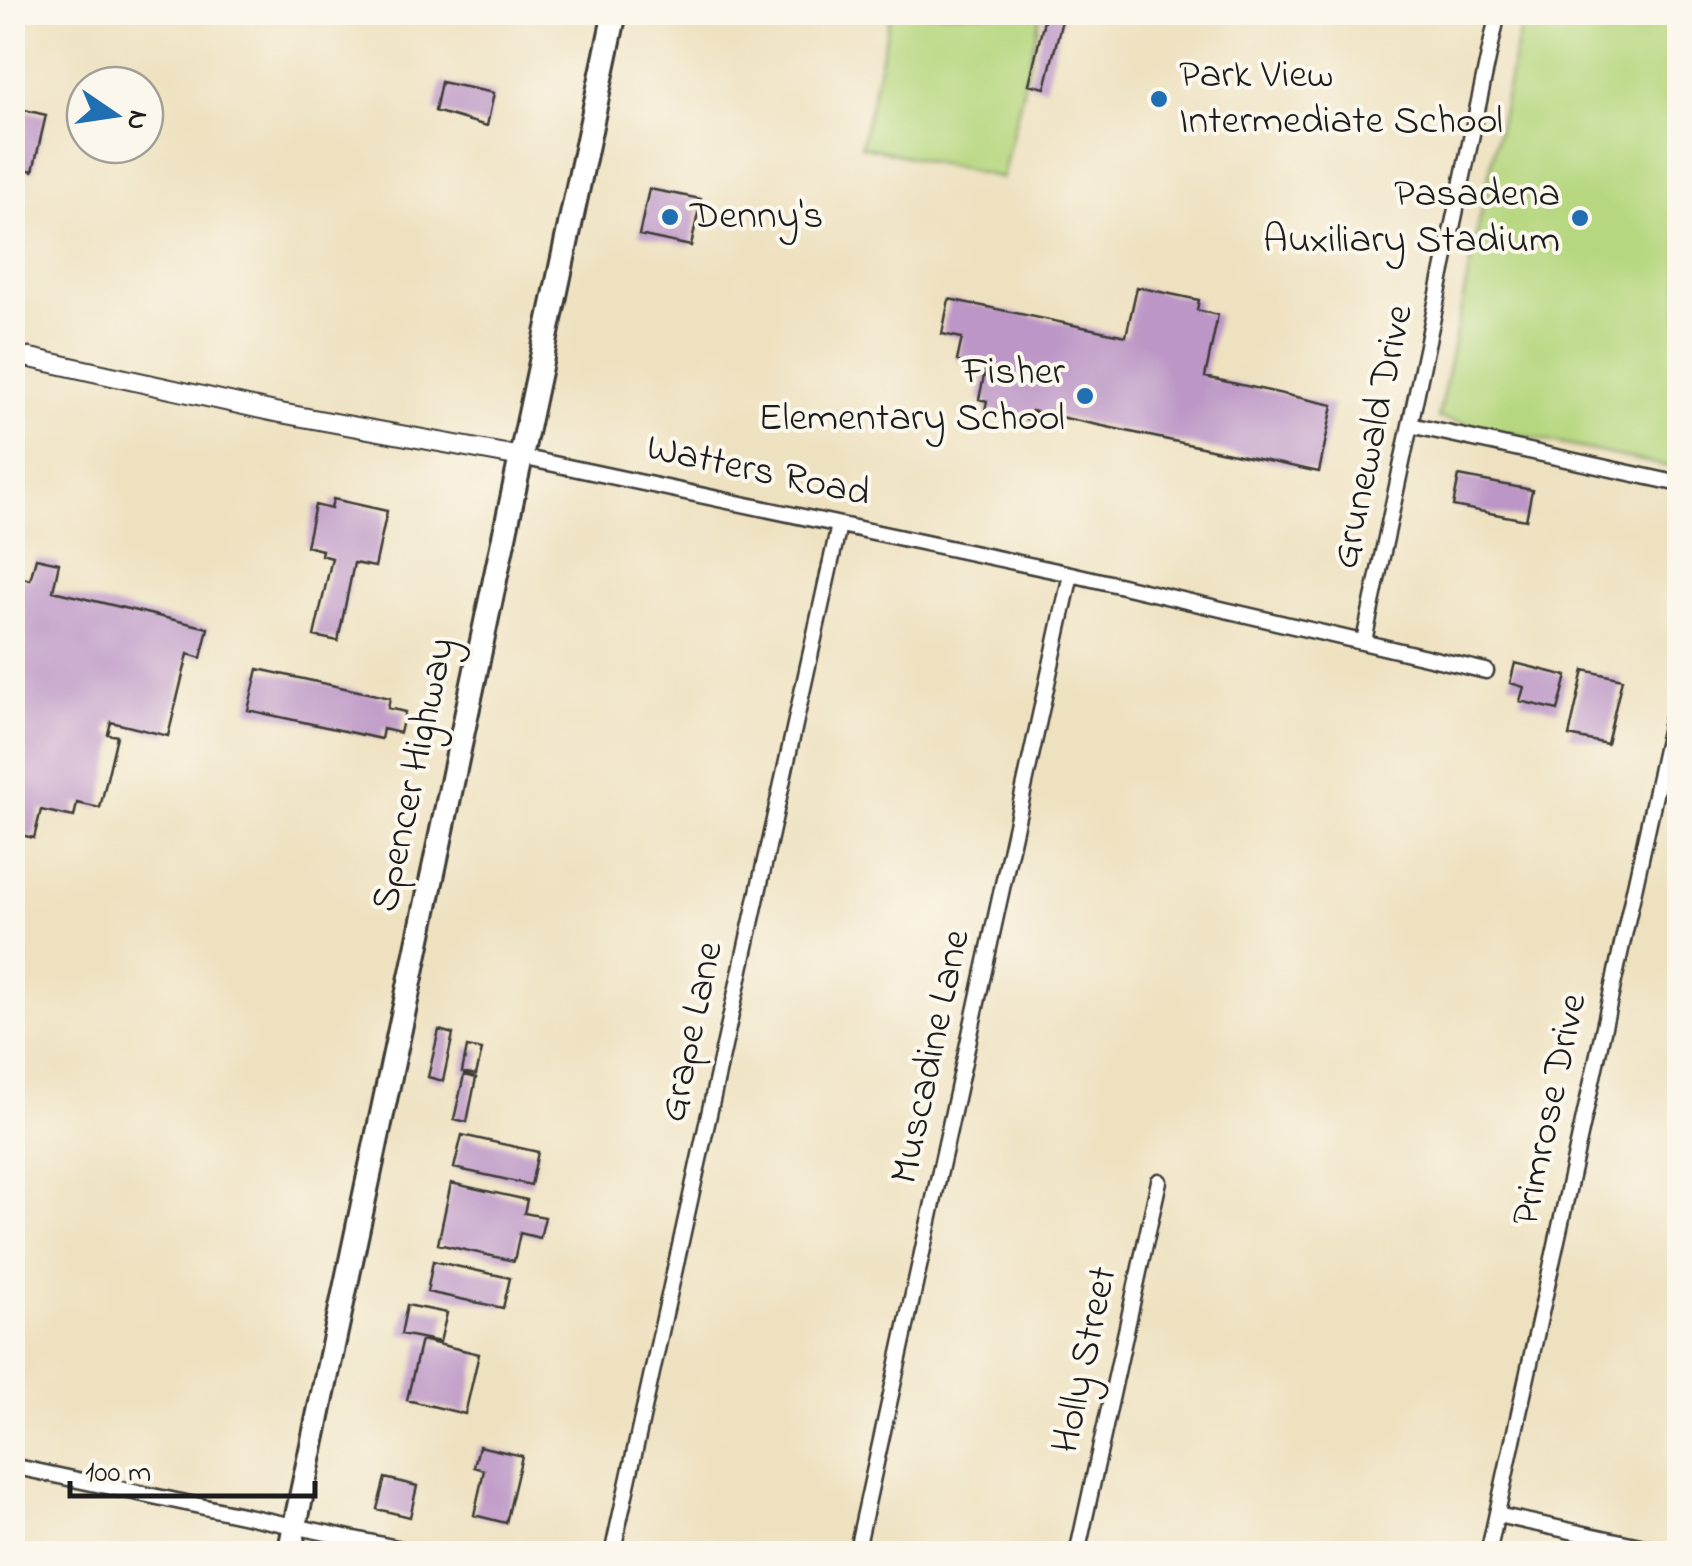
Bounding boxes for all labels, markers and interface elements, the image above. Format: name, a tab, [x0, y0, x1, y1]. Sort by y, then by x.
place label: Park View Intermediate School	[1179, 47, 1503, 152]
north arrow	[65, 65, 165, 165]
marker: Park View Intermediate School	[1148, 88, 1170, 110]
text: N	[114, 106, 158, 134]
place label: Pasadena Auxiliary Stadium	[1263, 166, 1560, 271]
place label: Denny's	[689, 188, 823, 247]
marker: Denny's	[659, 206, 681, 228]
marker: Pasadena Auxiliary Stadium	[1569, 207, 1591, 229]
street label: Grunewald Drive	[1317, 300, 1431, 574]
place label: Fisher Elementary School	[758, 344, 1066, 449]
marker: Fisher Elementary School	[1074, 385, 1096, 407]
street label: Watters Road	[641, 420, 875, 524]
street label: Spencer Highway	[357, 632, 473, 918]
street label: Muscadine Lane	[876, 925, 988, 1189]
street label: Grape Lane	[645, 936, 741, 1128]
street label: Primrose Drive	[1498, 988, 1604, 1232]
street label: Holly Street	[1037, 1261, 1135, 1459]
scale bar	[70, 1436, 315, 1498]
text: 100 m	[85, 1452, 151, 1496]

